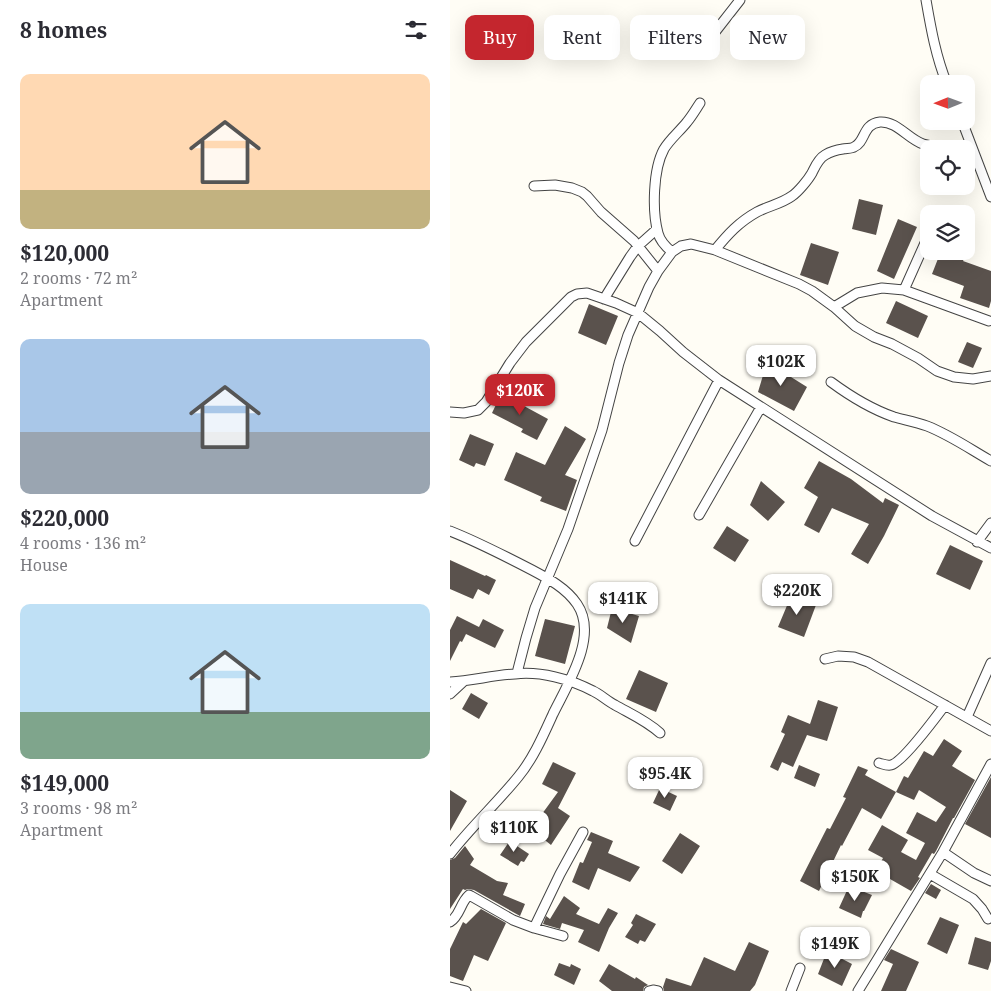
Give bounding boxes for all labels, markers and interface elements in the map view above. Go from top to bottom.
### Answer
chip: Buy [465,15,534,60]
chip: Rent [544,15,620,60]
chip: Filters [630,15,720,60]
chip: New [730,15,805,60]
text: 8 homes [20,16,107,44]
icon: filters [402,16,430,44]
north arrow [920,75,975,130]
map controls [920,75,975,260]
icon: home [180,107,270,197]
button: locate [920,140,975,195]
button: layers [920,205,975,260]
text: $120,000 [20,239,109,267]
text: 2 rooms · 72 m² [20,267,137,289]
text: Apartment [20,289,103,311]
pin: $102K [746,344,816,387]
text: $102K [757,350,805,372]
icon: home [180,372,270,462]
pin: $120K [485,374,555,416]
text: $120K [496,379,544,401]
text: $220,000 [20,504,109,532]
text: 4 rooms · 136 m² [20,532,146,554]
text: House [20,554,68,576]
pin: $220K [762,574,832,616]
text: $220K [773,579,821,601]
pin: $141K [588,582,658,624]
text: $141K [599,587,647,609]
icon: home [180,637,270,727]
pin: $95.4K [624,756,706,799]
text: $95.4K [639,762,691,784]
text: $149,000 [20,769,109,797]
text: 3 rooms · 98 m² [20,797,137,819]
pin: $110K [479,810,549,853]
text: $110K [490,816,538,838]
text: Apartment [20,819,103,841]
pin: $150K [820,860,890,902]
text: $150K [831,865,879,887]
pin: $149K [800,926,870,969]
text: $149K [811,932,859,954]

